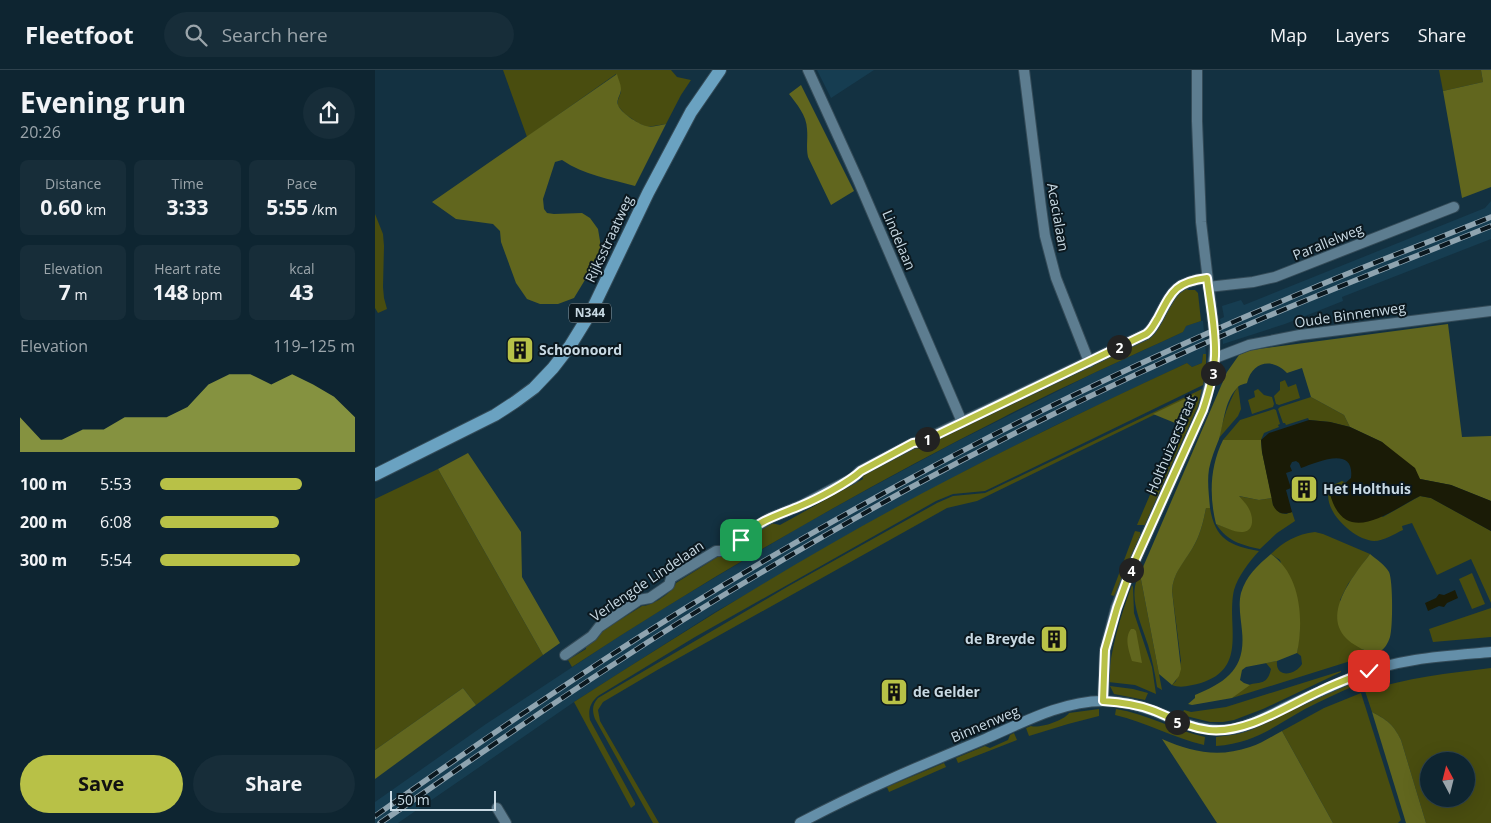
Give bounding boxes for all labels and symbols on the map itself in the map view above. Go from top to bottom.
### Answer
street label: Acacialaan [1043,181,1074,253]
street label: Rijksstraatweg [580,192,637,285]
street label: Lindelaan [878,207,921,273]
street label: Parallelweg [1290,219,1366,264]
street label: Oude Binnenweg [1293,297,1407,332]
road number: N344 [569,304,611,322]
pin: 2 [1107,334,1131,360]
building icon: Schoonoord [505,335,535,365]
place label: Schoonoord [539,340,622,359]
pin: 3 [1201,360,1225,386]
street label: Holthuizerstraat [1141,392,1200,497]
pin: 1 [915,426,939,452]
building icon: Het Holthuis [1289,474,1319,504]
place label: Het Holthuis [1323,479,1411,498]
pin [720,519,762,561]
street label: Verlengde Lindelaan [586,535,707,626]
pin: 4 [1119,558,1143,582]
building icon: de Breyde [1039,624,1069,654]
place label: de Breyde [965,629,1035,648]
pin [1348,650,1390,692]
building icon: de Gelder [879,677,909,707]
place label: de Gelder [913,682,981,701]
street label: Binnenweg [948,700,1022,746]
pin: 5 [1165,710,1189,734]
north arrow [1420,752,1475,808]
scale bar [390,788,496,811]

